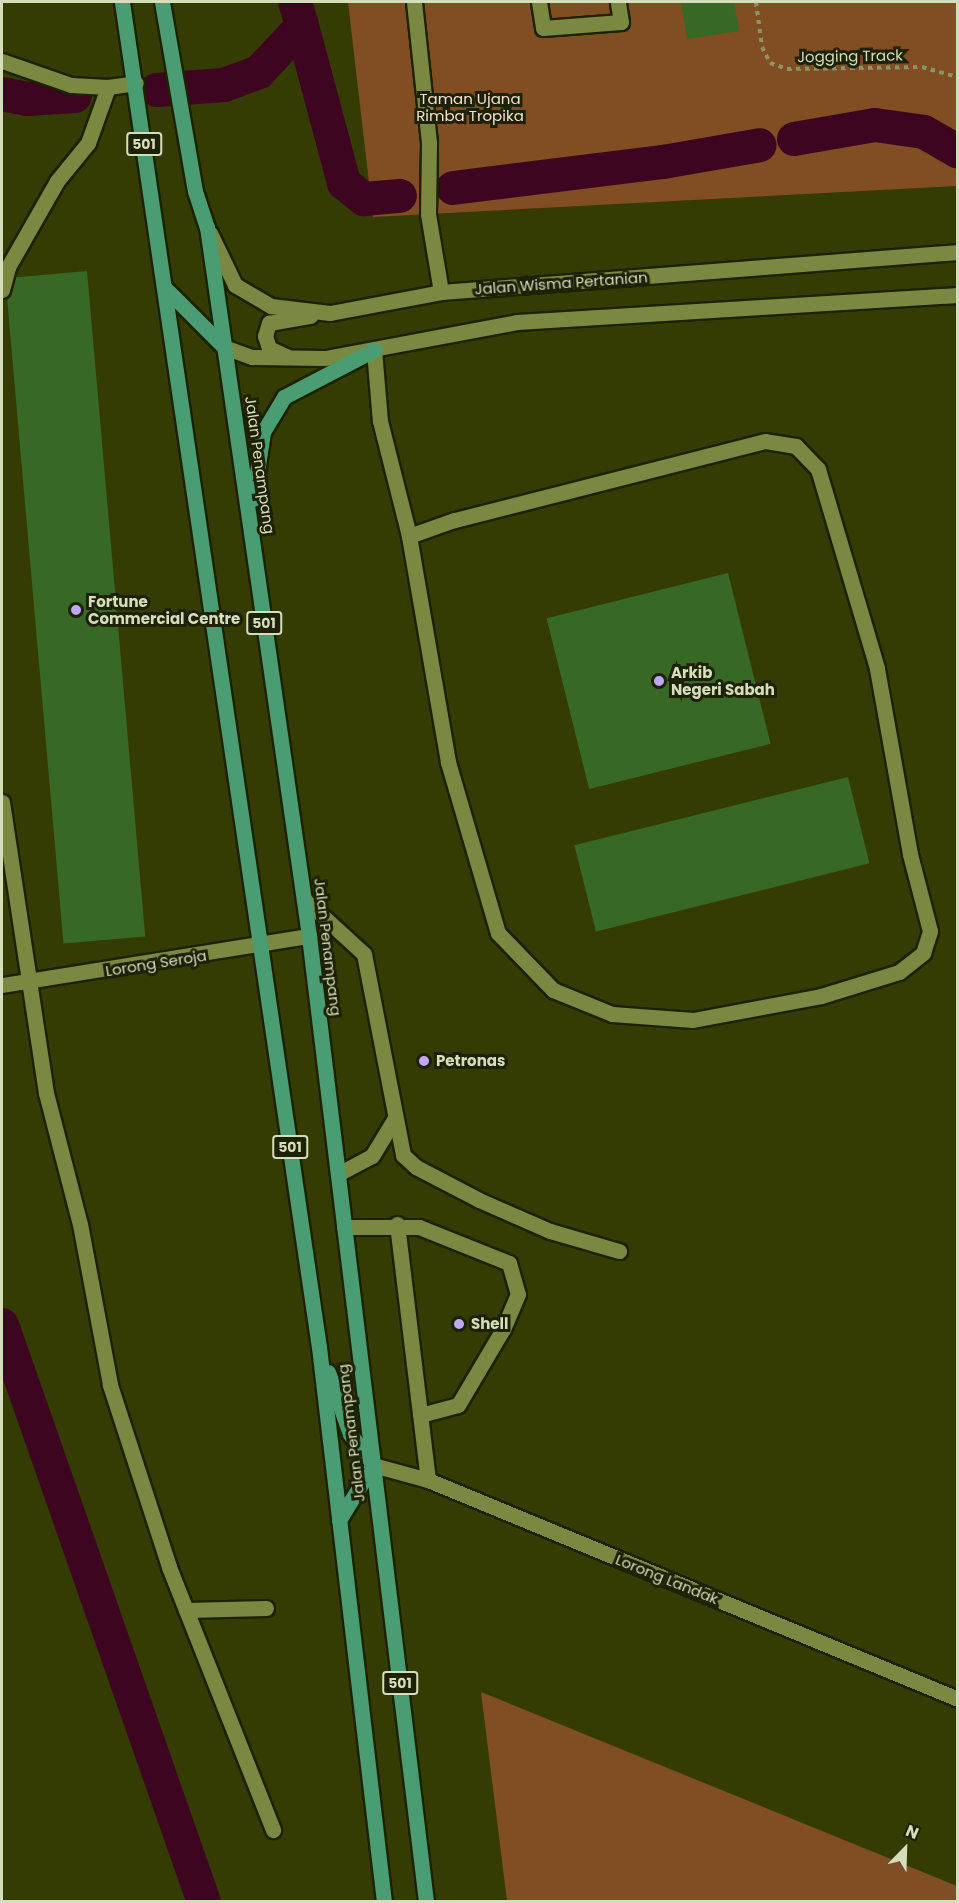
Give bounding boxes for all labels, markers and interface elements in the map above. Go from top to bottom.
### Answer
street label: Jogging Track [797,46,903,66]
park label: Taman Ujana Rimba Tropika [416,89,524,124]
road number: 501 [126,133,162,155]
street label: Jalan Wisma Pertanian [474,268,648,298]
street label: Jalan Penampang [241,395,279,535]
place label: Fortune Commercial Centre [88,592,240,627]
marker: Fortune Commercial Centre [69,603,83,617]
road number: 501 [246,612,282,634]
place label: Arkib Negeri Sabah [671,663,775,698]
marker: Arkib Negeri Sabah [652,674,666,688]
street label: Jalan Penampang [311,877,345,1017]
street label: Lorong Seroja [104,946,208,980]
place label: Petronas [436,1052,505,1070]
marker: Petronas [417,1054,431,1068]
road number: 501 [272,1136,308,1158]
place label: Shell [471,1315,508,1333]
marker: Shell [452,1317,466,1331]
street label: Jalan Penampang [334,1363,368,1503]
street label: Lorong Landak [613,1550,721,1608]
road number: 501 [382,1672,418,1694]
north arrow [875,1819,935,1879]
text: N [902,1819,922,1845]

